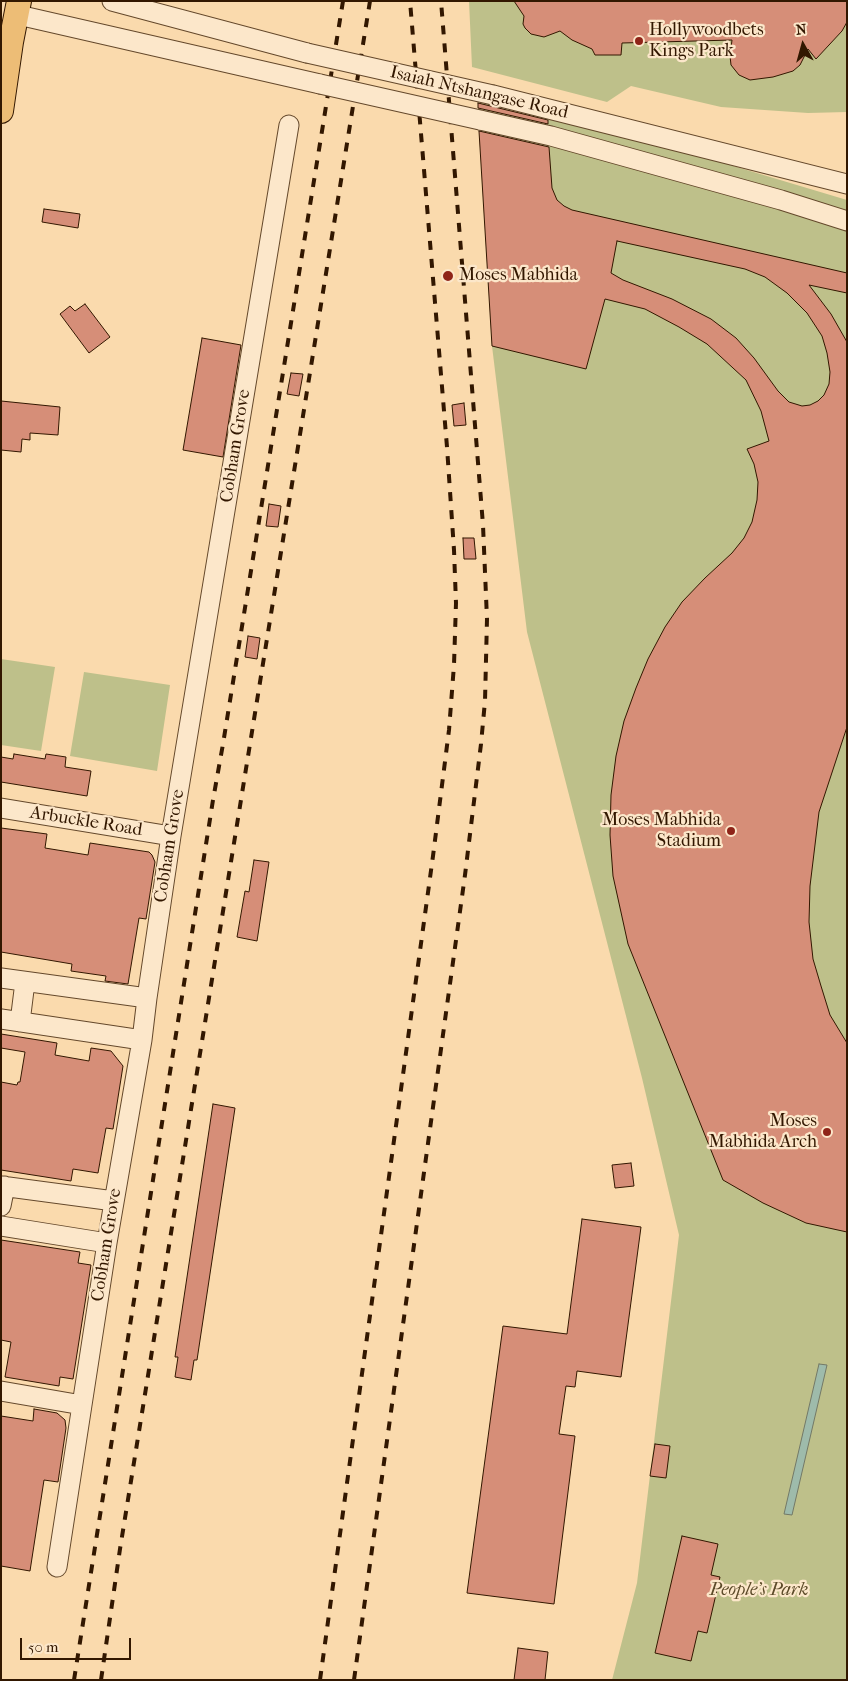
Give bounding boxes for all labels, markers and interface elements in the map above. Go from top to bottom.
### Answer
place label: Hollywoodbets Kings Park [649,20,764,62]
north arrow [778,20,828,70]
text: N [795,21,807,39]
marker: Hollywoodbets Kings Park [633,35,645,47]
street label: Isaiah Ntshangase Road [388,62,570,124]
place label: Moses Mabhida [459,265,578,287]
marker: Moses Mabhida [441,269,455,283]
street label: Cobham Grove [216,388,256,504]
street label: Cobham Grove [150,788,190,904]
street label: Arbuckle Road [28,802,144,842]
place label: Moses Mabhida Stadium [602,810,721,852]
marker: Moses Mabhida Stadium [725,825,737,837]
place label: Moses Mabhida Arch [708,1111,817,1154]
marker: Moses Mabhida Arch [821,1126,833,1138]
street label: Cobham Grove [87,1187,127,1303]
park label: People's Park [710,1580,808,1602]
scale bar [22,1628,134,1660]
text: 50 m [28,1638,58,1656]

